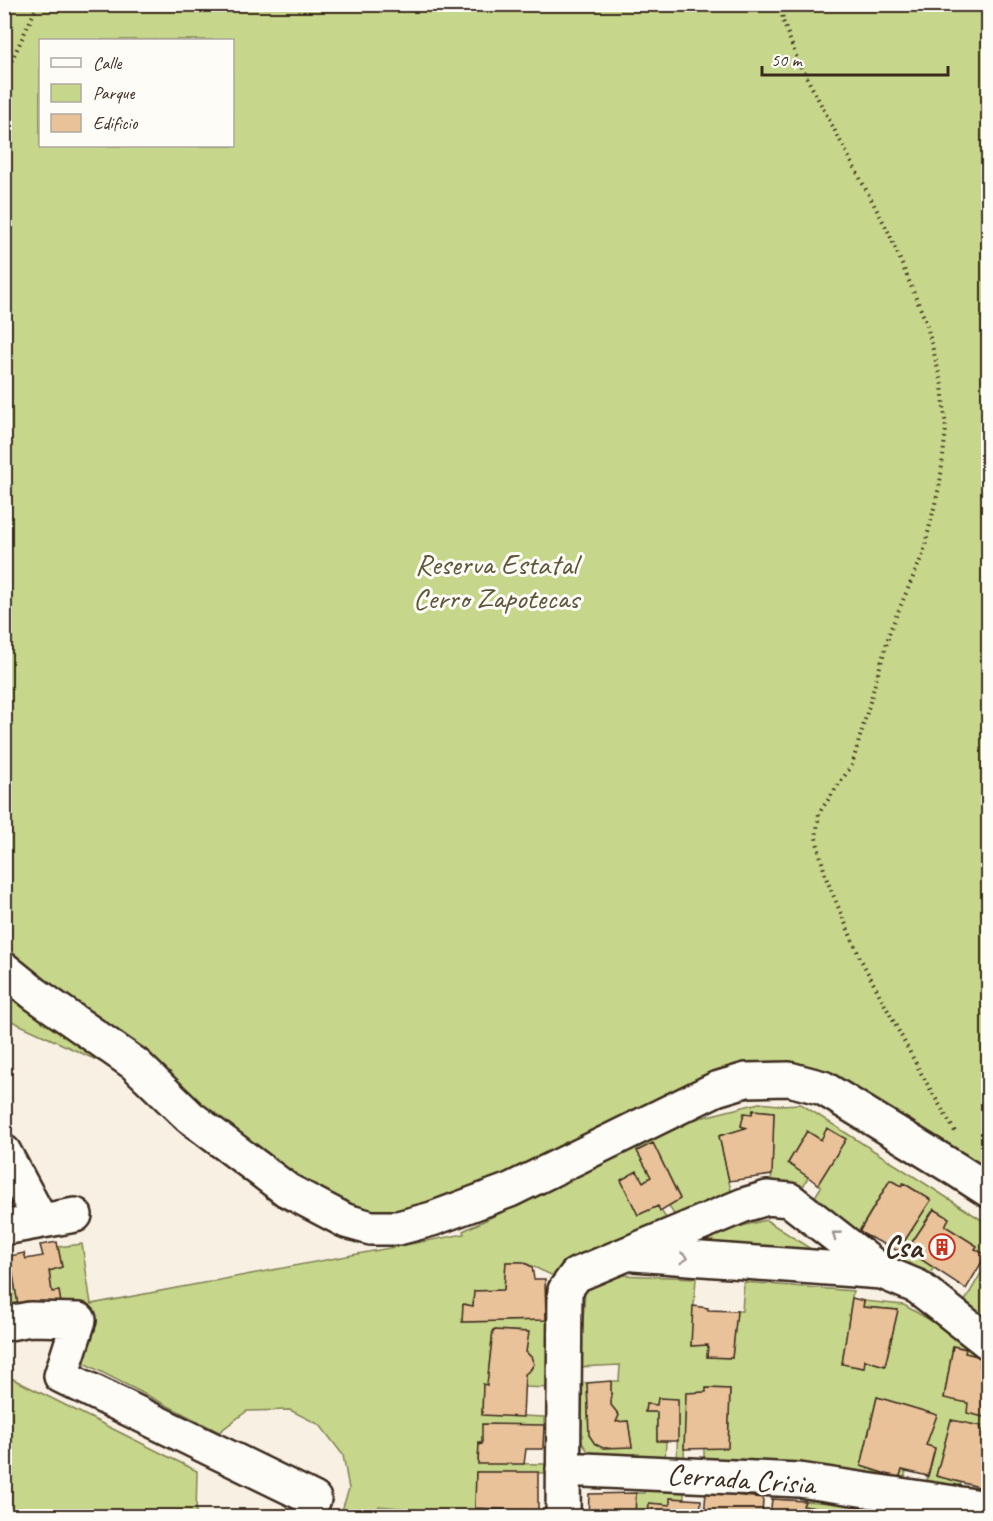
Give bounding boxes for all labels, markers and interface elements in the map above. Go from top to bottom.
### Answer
legend [39,39,234,147]
scale bar [762,39,948,77]
text: 50 m [771,49,804,71]
text: Calle [93,52,122,74]
text: Parque [93,82,135,104]
text: Edificio [93,112,139,134]
park label: Reserva Estatal Cerro Zapotecas [413,545,582,617]
place label: Csa [884,1228,925,1266]
one-way arrow [832,1232,843,1243]
building icon: Csa [927,1232,957,1262]
one-way arrow [680,1251,689,1264]
street label: Cerrada Crisia [666,1455,819,1503]

